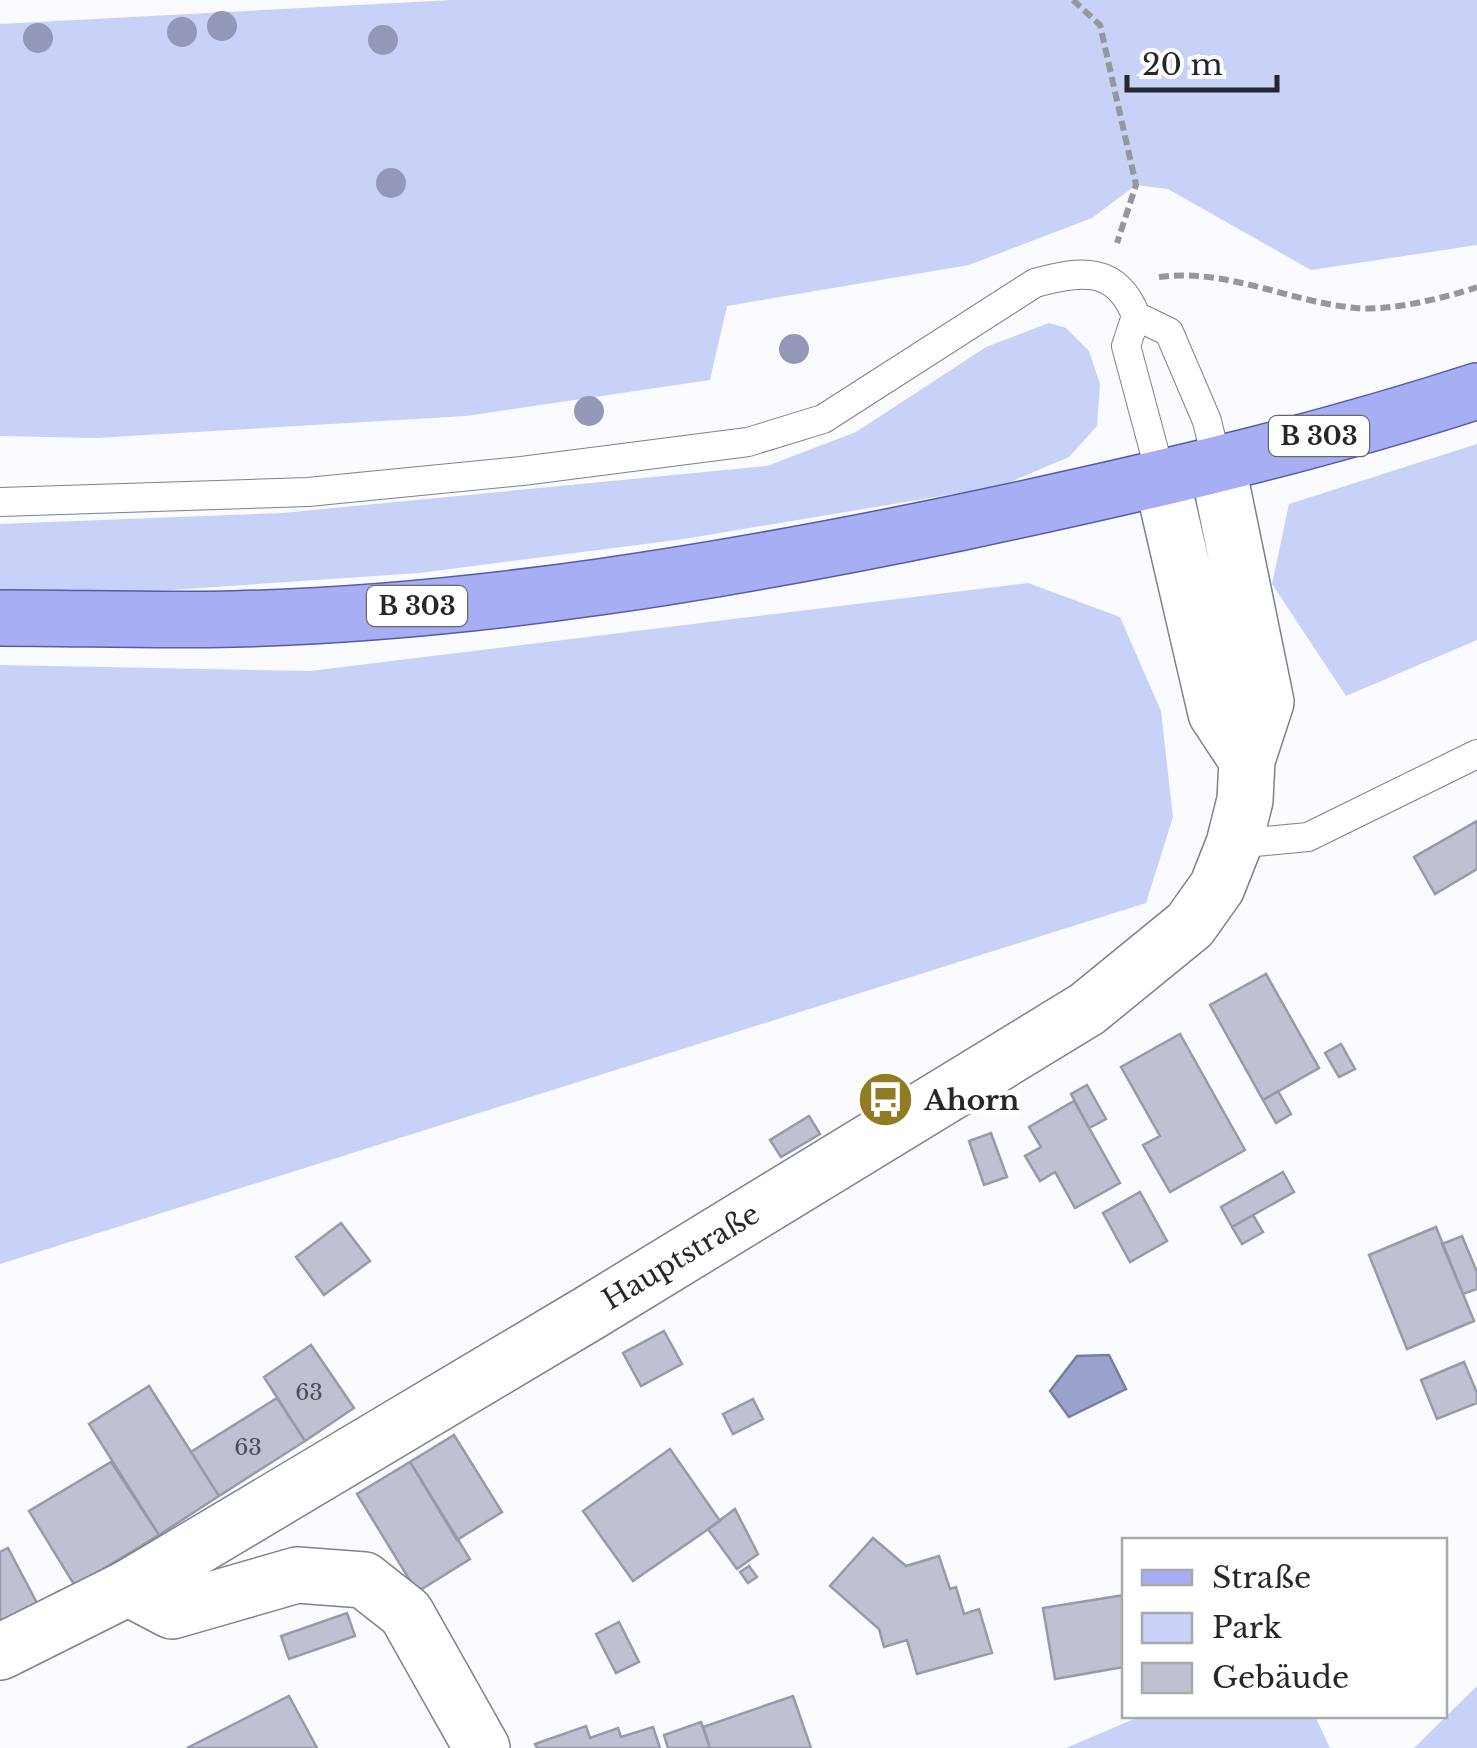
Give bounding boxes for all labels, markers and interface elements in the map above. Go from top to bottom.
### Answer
scale bar [1127,30,1277,92]
text: 20 m [1142,46,1223,83]
road number: B 303 [1269,416,1369,456]
road number: B 303 [367,586,467,626]
bus stop icon: Ahorn [855,1070,915,1130]
place label: Ahorn [923,1083,1019,1118]
street label: Hauptstraße [596,1196,766,1318]
house number: 63 [295,1379,323,1406]
house number: 63 [234,1434,262,1461]
legend [1122,1538,1447,1718]
text: Straße [1212,1559,1311,1596]
text: Park [1212,1609,1282,1646]
text: Gebäude [1212,1659,1349,1696]

